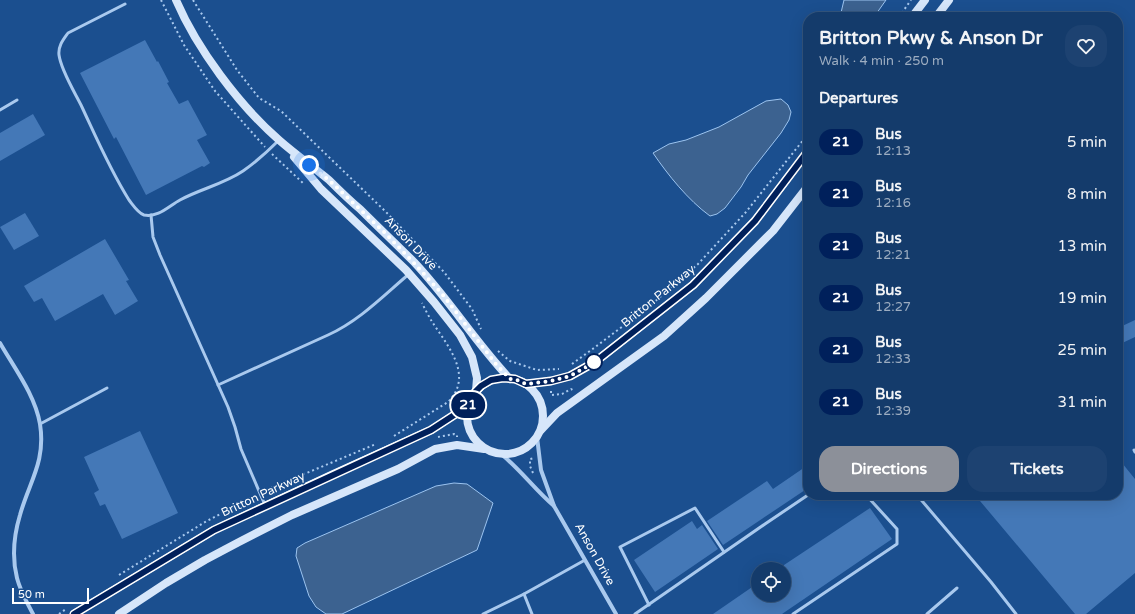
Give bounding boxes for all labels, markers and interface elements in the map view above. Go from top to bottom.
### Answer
button: heart [1065,25,1107,67]
text: Britton Pkwy & Anson Dr [819,27,1043,49]
text: Walk · 4 min · 250 m [819,53,944,69]
text: Departures [819,89,898,107]
text: Bus [875,125,902,143]
text: 21 [832,133,850,150]
text: 5 min [1067,133,1107,151]
text: 12:13 [875,143,911,159]
your location [299,155,319,175]
text: Bus [875,177,902,195]
text: 21 [832,185,850,202]
text: 8 min [1067,185,1107,203]
text: 12:16 [875,195,911,211]
street label: Anson Drive [382,213,440,273]
text: Bus [875,229,902,247]
text: 21 [832,237,850,254]
text: 13 min [1058,237,1107,255]
text: 12:21 [875,247,911,263]
street label: Britton Parkway [618,262,698,330]
text: Bus [875,281,902,299]
text: 21 [832,289,850,306]
text: 19 min [1058,289,1107,307]
text: 12:27 [875,299,911,315]
text: Bus [875,333,902,351]
text: 21 [832,341,850,358]
text: 25 min [1058,341,1107,359]
text: 12:33 [875,351,911,367]
unlabelled marker [585,353,603,371]
text: Bus [875,385,902,403]
line badge: 21 [450,392,486,418]
text: 21 [832,393,850,410]
text: 31 min [1058,393,1107,411]
text: 21 [459,396,477,413]
text: 12:39 [875,403,911,419]
button: Directions [819,446,959,492]
button: Tickets [967,446,1107,492]
street label: Britton Parkway [219,468,308,520]
street label: Anson Drive [572,520,618,588]
map controls [751,562,791,602]
button: locate [751,562,791,602]
scale bar [12,586,89,605]
text: 50 m [18,588,45,601]

